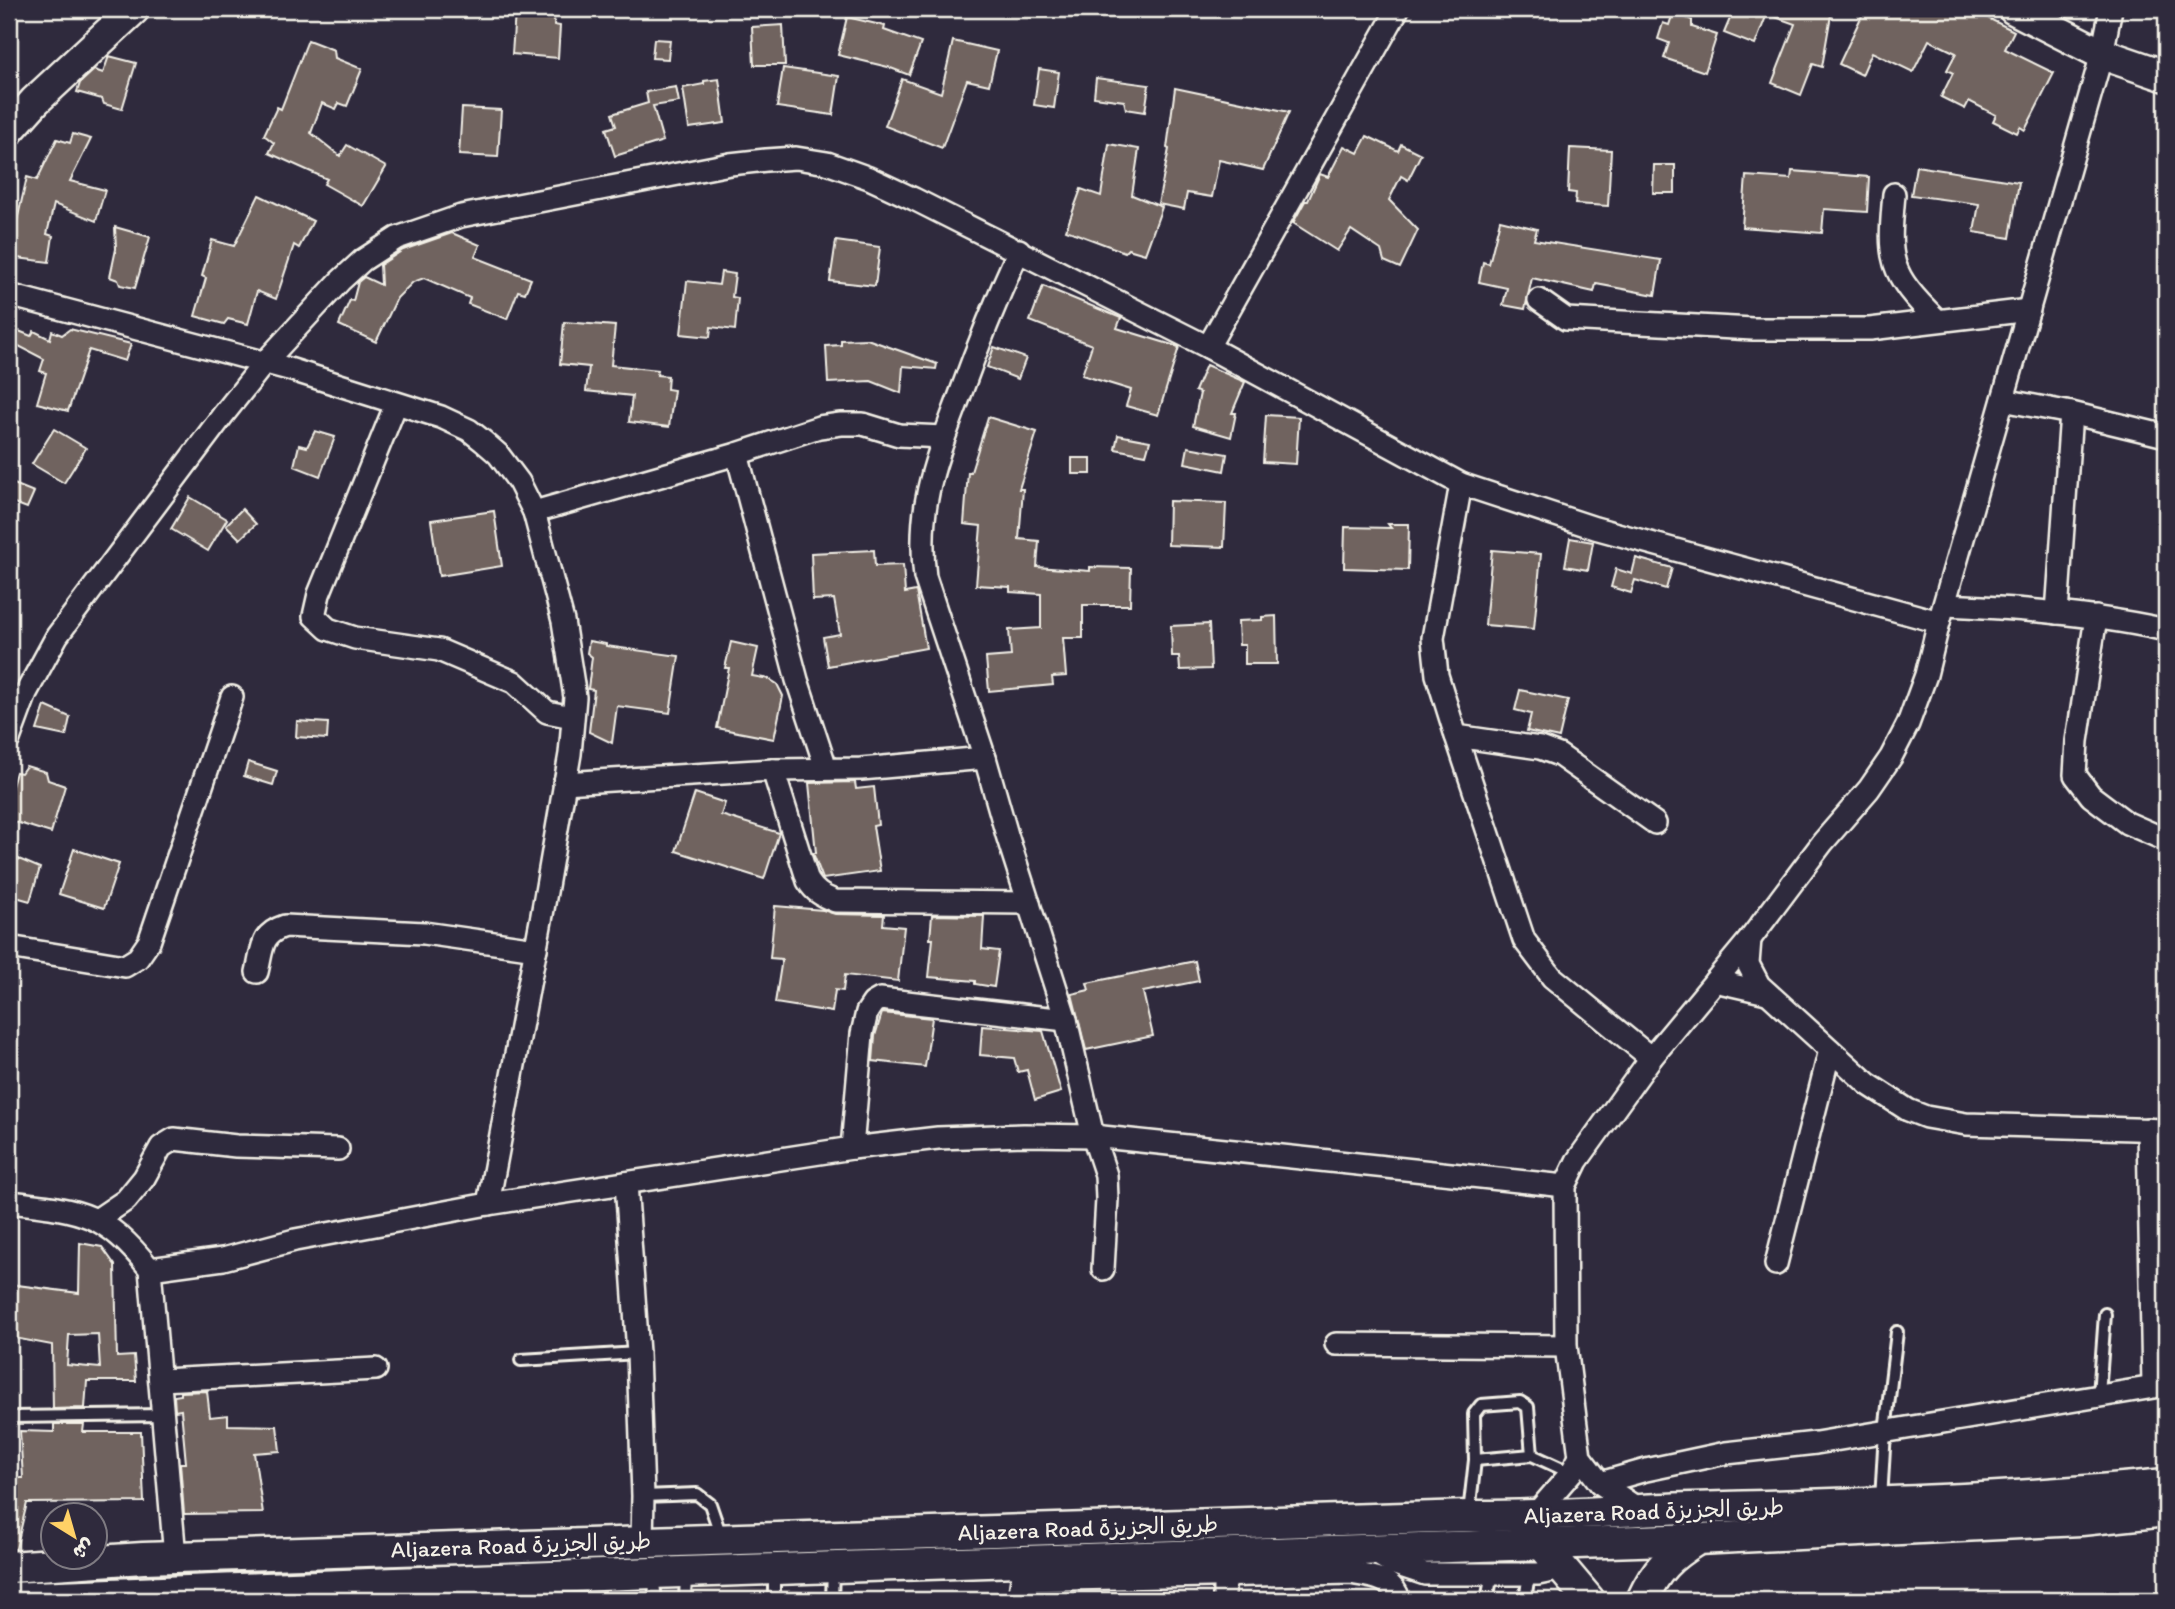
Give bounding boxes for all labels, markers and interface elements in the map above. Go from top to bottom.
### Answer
street label: Aljazera Road طريق الجزيزة [1523,1492,1785,1530]
north arrow [38,1500,108,1570]
street label: Aljazera Road طريق الجزيزة [957,1509,1219,1547]
street label: Aljazera Road طريق الجزيزة [390,1526,652,1564]
text: ش [69,1534,99,1565]

